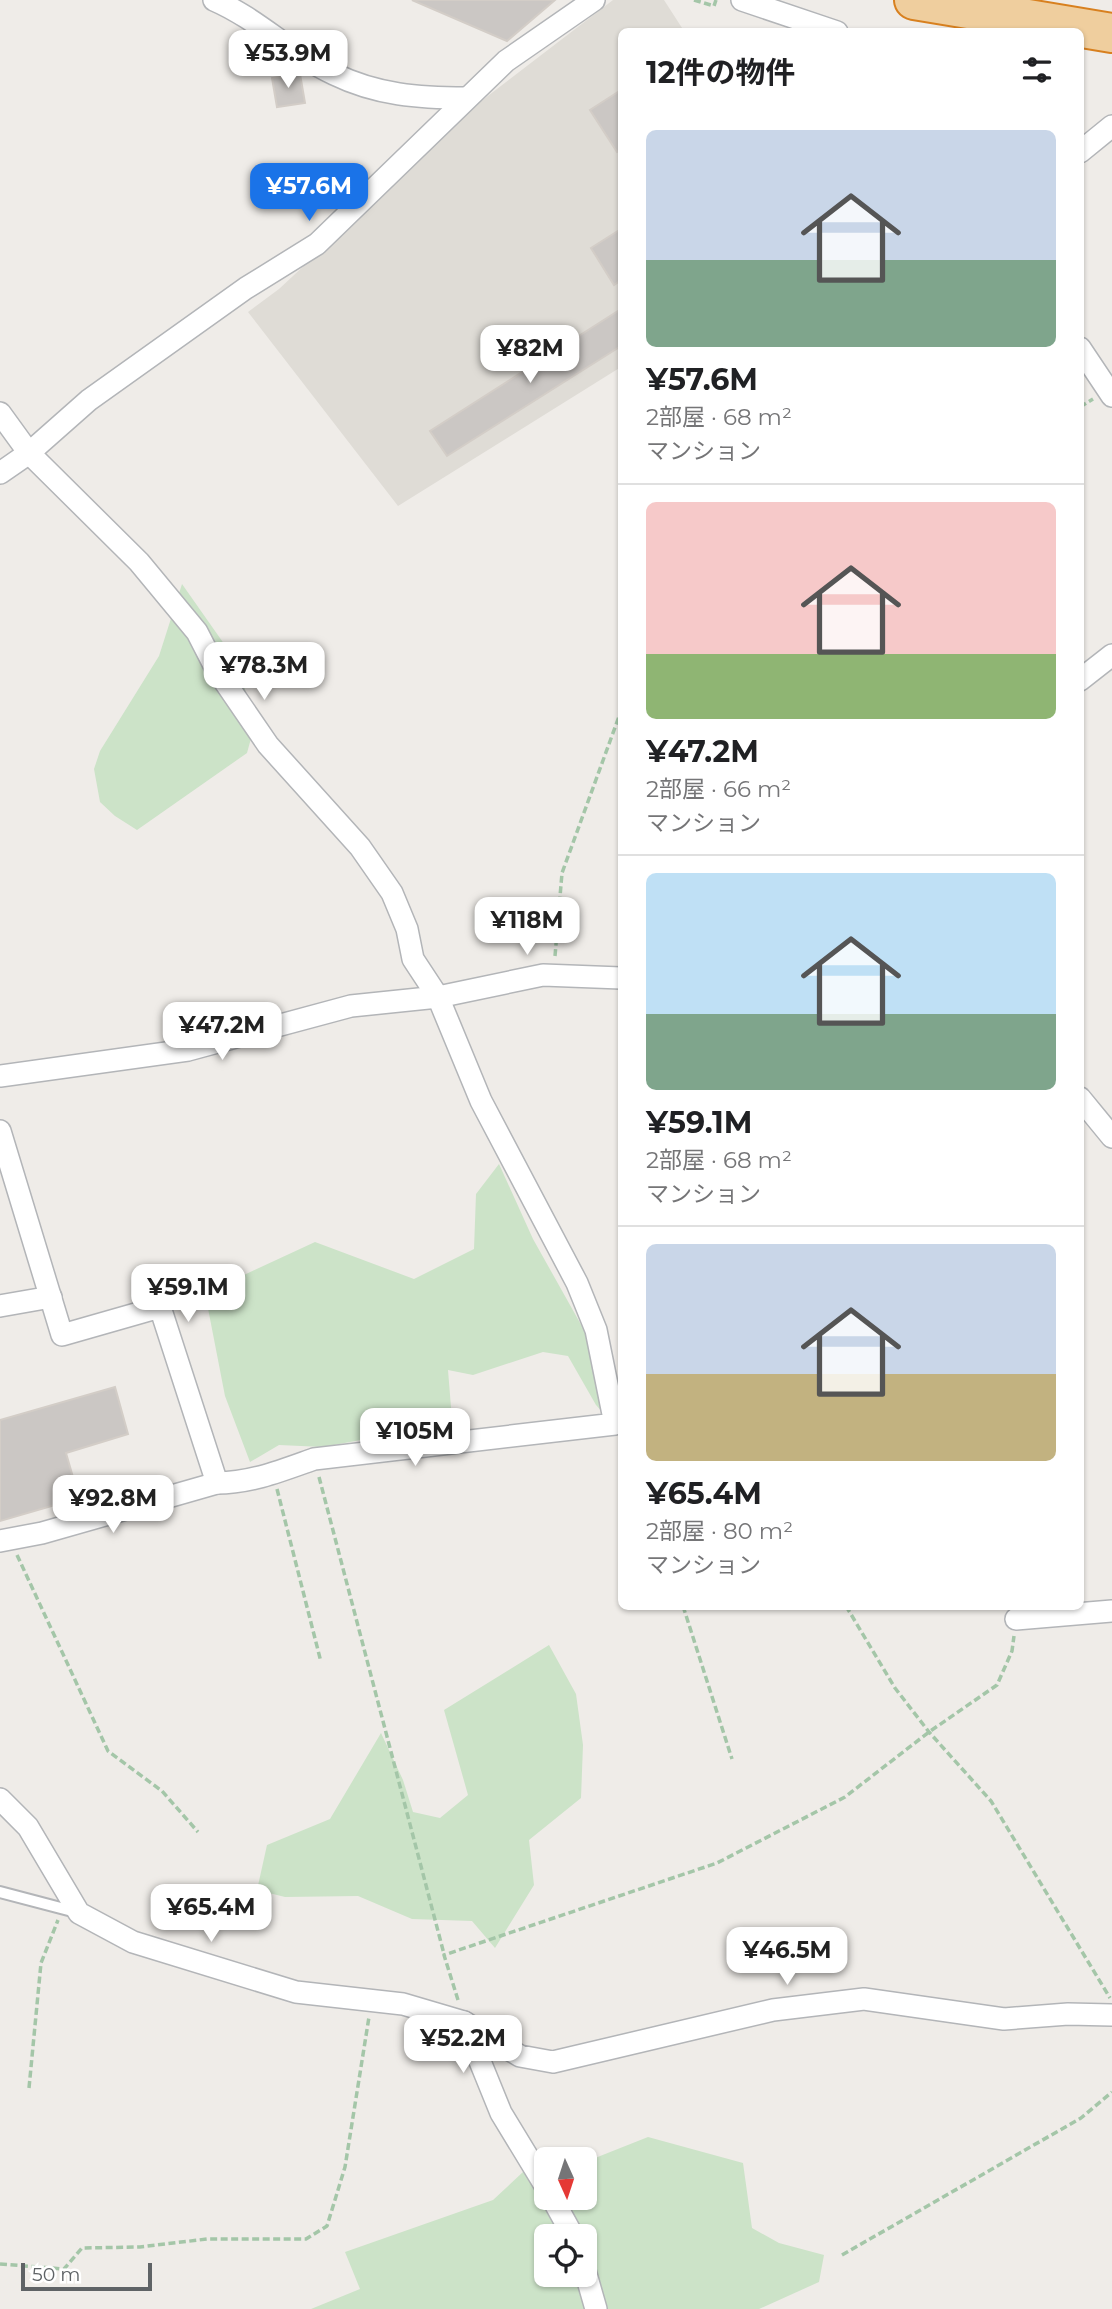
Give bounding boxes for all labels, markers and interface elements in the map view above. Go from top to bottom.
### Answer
pin: ¥53.9M [231,31,345,90]
text: ¥53.9M [245,39,331,67]
icon: filters [1018,51,1056,89]
text: 12件の物件 [646,54,795,91]
pin: ¥57.6M [252,164,366,223]
text: ¥57.6M [266,172,352,200]
icon: home [788,175,914,301]
pin: ¥82M [489,326,571,385]
text: ¥82M [496,334,564,362]
text: ¥57.6M [646,361,758,398]
text: 2部屋 · 68 m² [646,403,792,431]
text: マンション [646,437,761,465]
icon: home [788,547,914,673]
pin: ¥78.3M [207,642,321,702]
text: ¥78.3M [220,651,308,679]
text: ¥47.2M [646,733,759,770]
text: 2部屋 · 66 m² [646,775,791,803]
text: マンション [646,809,761,837]
pin: ¥118M [478,898,576,957]
text: ¥118M [491,906,563,934]
icon: home [788,918,914,1044]
pin: ¥47.2M [165,1002,279,1062]
text: ¥47.2M [179,1011,265,1039]
text: ¥59.1M [646,1104,752,1141]
text: 2部屋 · 68 m² [646,1146,792,1174]
text: マンション [646,1180,761,1208]
pin: ¥59.1M [131,1264,245,1324]
text: ¥59.1M [147,1273,229,1301]
icon: home [788,1289,914,1415]
pin: ¥105M [366,1408,464,1468]
text: ¥105M [376,1417,454,1445]
text: ¥65.4M [646,1475,762,1512]
pin: ¥92.8M [56,1476,170,1535]
text: ¥92.8M [69,1484,157,1512]
text: 2部屋 · 80 m² [646,1517,793,1545]
text: マンション [646,1551,761,1579]
pin: ¥65.4M [154,1884,268,1944]
text: ¥65.4M [167,1893,255,1921]
pin: ¥46.5M [730,1927,844,1987]
text: ¥46.5M [742,1936,832,1964]
pin: ¥52.2M [406,2016,520,2075]
text: ¥52.2M [420,2024,506,2052]
north arrow [534,2147,597,2210]
map controls [534,2147,597,2287]
button: locate [534,2224,597,2287]
scale bar [21,2260,152,2292]
text: 50 m [32,2263,80,2286]

